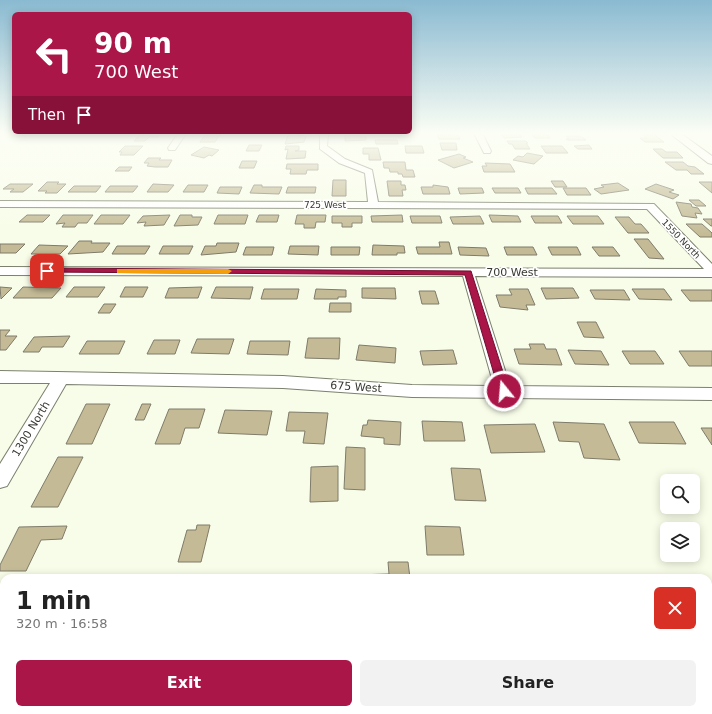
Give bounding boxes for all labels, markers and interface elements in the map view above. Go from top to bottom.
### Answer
text: 90 m [94,27,172,60]
icon: left [28,28,80,80]
text: 700 West [94,61,178,82]
icon: arrive [73,104,95,126]
text: Then [28,106,65,124]
street label: 725 West [304,200,347,210]
street label: 1550 North [660,217,702,261]
pin [30,254,64,288]
icon: arrive [36,260,58,282]
street label: 700 West [486,266,538,279]
position arrow [483,370,525,412]
street label: 675 West [330,379,383,395]
street label: 1300 North [9,399,53,459]
map controls [660,474,700,562]
button: search [660,474,700,514]
button: layers [660,522,700,562]
text: 1 min [16,587,91,615]
button: close [654,587,696,629]
text: 320 m · 16:58 [16,616,107,631]
button: Exit [16,660,352,706]
button: Share [360,660,696,706]

